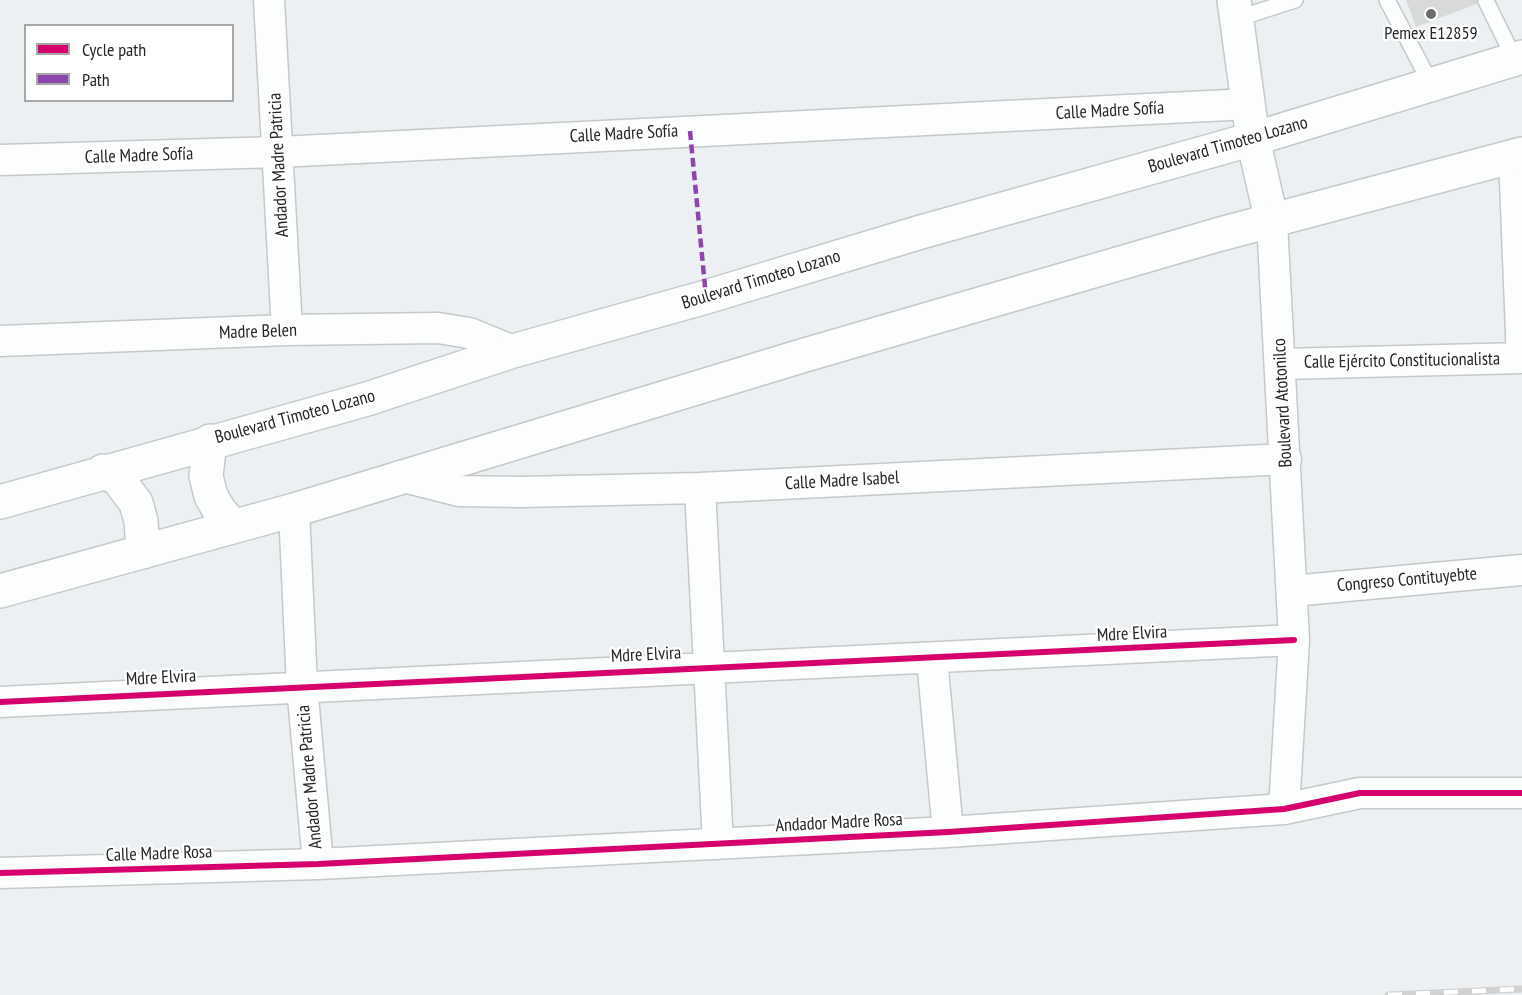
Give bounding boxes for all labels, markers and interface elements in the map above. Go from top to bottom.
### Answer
marker: Pemex E12859 [1424,7,1438,21]
place label: Pemex E12859 [1384,23,1478,45]
legend [24,24,234,102]
text: Cycle path [82,38,146,61]
text: Path [82,68,110,91]
street label: Andador Madre Patricia [264,92,294,238]
street label: Calle Madre Sofía [1055,97,1165,125]
street label: Boulevard Timoteo Lozano [1146,112,1310,178]
street label: Calle Madre Sofía [569,120,679,148]
street label: Calle Madre Sofía [84,143,194,169]
street label: Boulevard Timoteo Lozano [679,246,843,314]
street label: Madre Belen [219,320,297,344]
street label: Boulevard Atotonilco [1269,338,1297,468]
street label: Calle Ejército Constitucionalista [1304,348,1500,374]
street label: Boulevard Timoteo Lozano [213,385,377,449]
street label: Calle Madre Isabel [784,467,900,495]
street label: Congreso Contituyebte [1336,563,1478,597]
street label: Mdre Elvira [1096,621,1168,647]
street label: Mdre Elvira [610,642,682,668]
street label: Mdre Elvira [125,665,197,691]
street label: Andador Madre Patricia [293,704,327,850]
street label: Andador Madre Rosa [775,809,903,837]
street label: Calle Madre Rosa [105,841,213,867]

